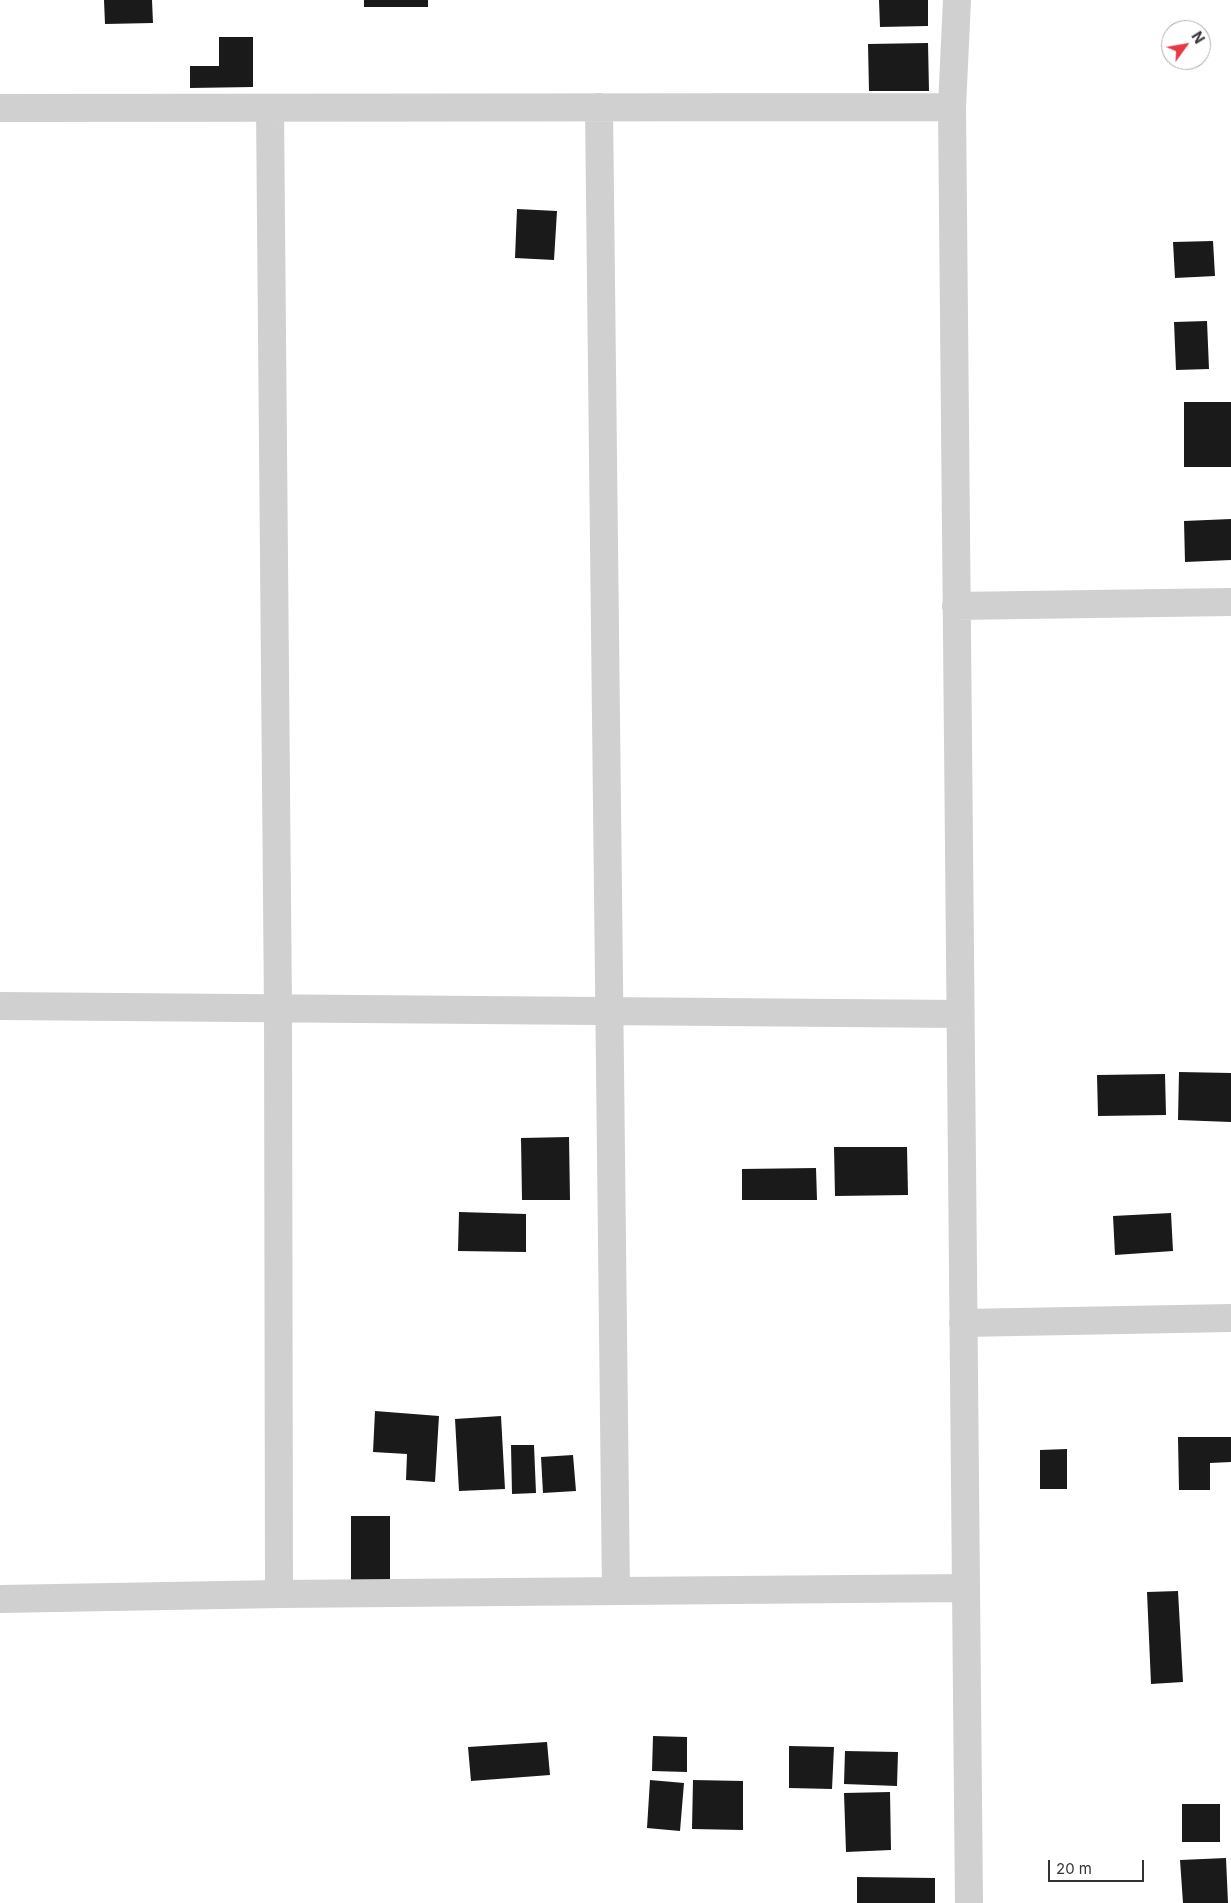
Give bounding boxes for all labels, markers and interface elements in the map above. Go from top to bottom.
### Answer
north arrow [1161,20,1211,70]
text: N [1188,28,1208,46]
scale bar [1051,1850,1147,1882]
text: 20 m [1056,1859,1092,1878]

